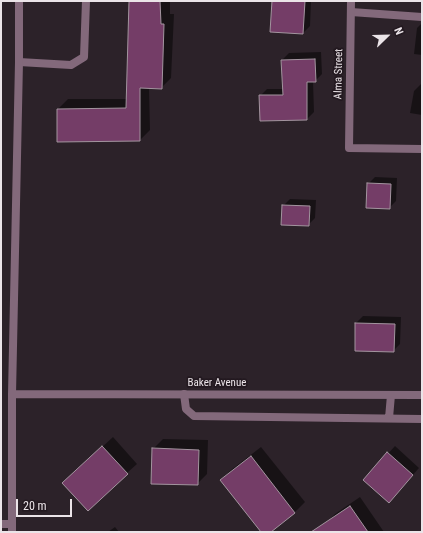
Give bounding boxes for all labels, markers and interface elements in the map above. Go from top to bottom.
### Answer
north arrow [367,16,407,56]
text: N [391,25,406,37]
street label: Alma Street [332,49,346,99]
street label: Baker Avenue [188,376,246,390]
scale bar [18,491,74,517]
text: 20 m [23,499,47,513]

